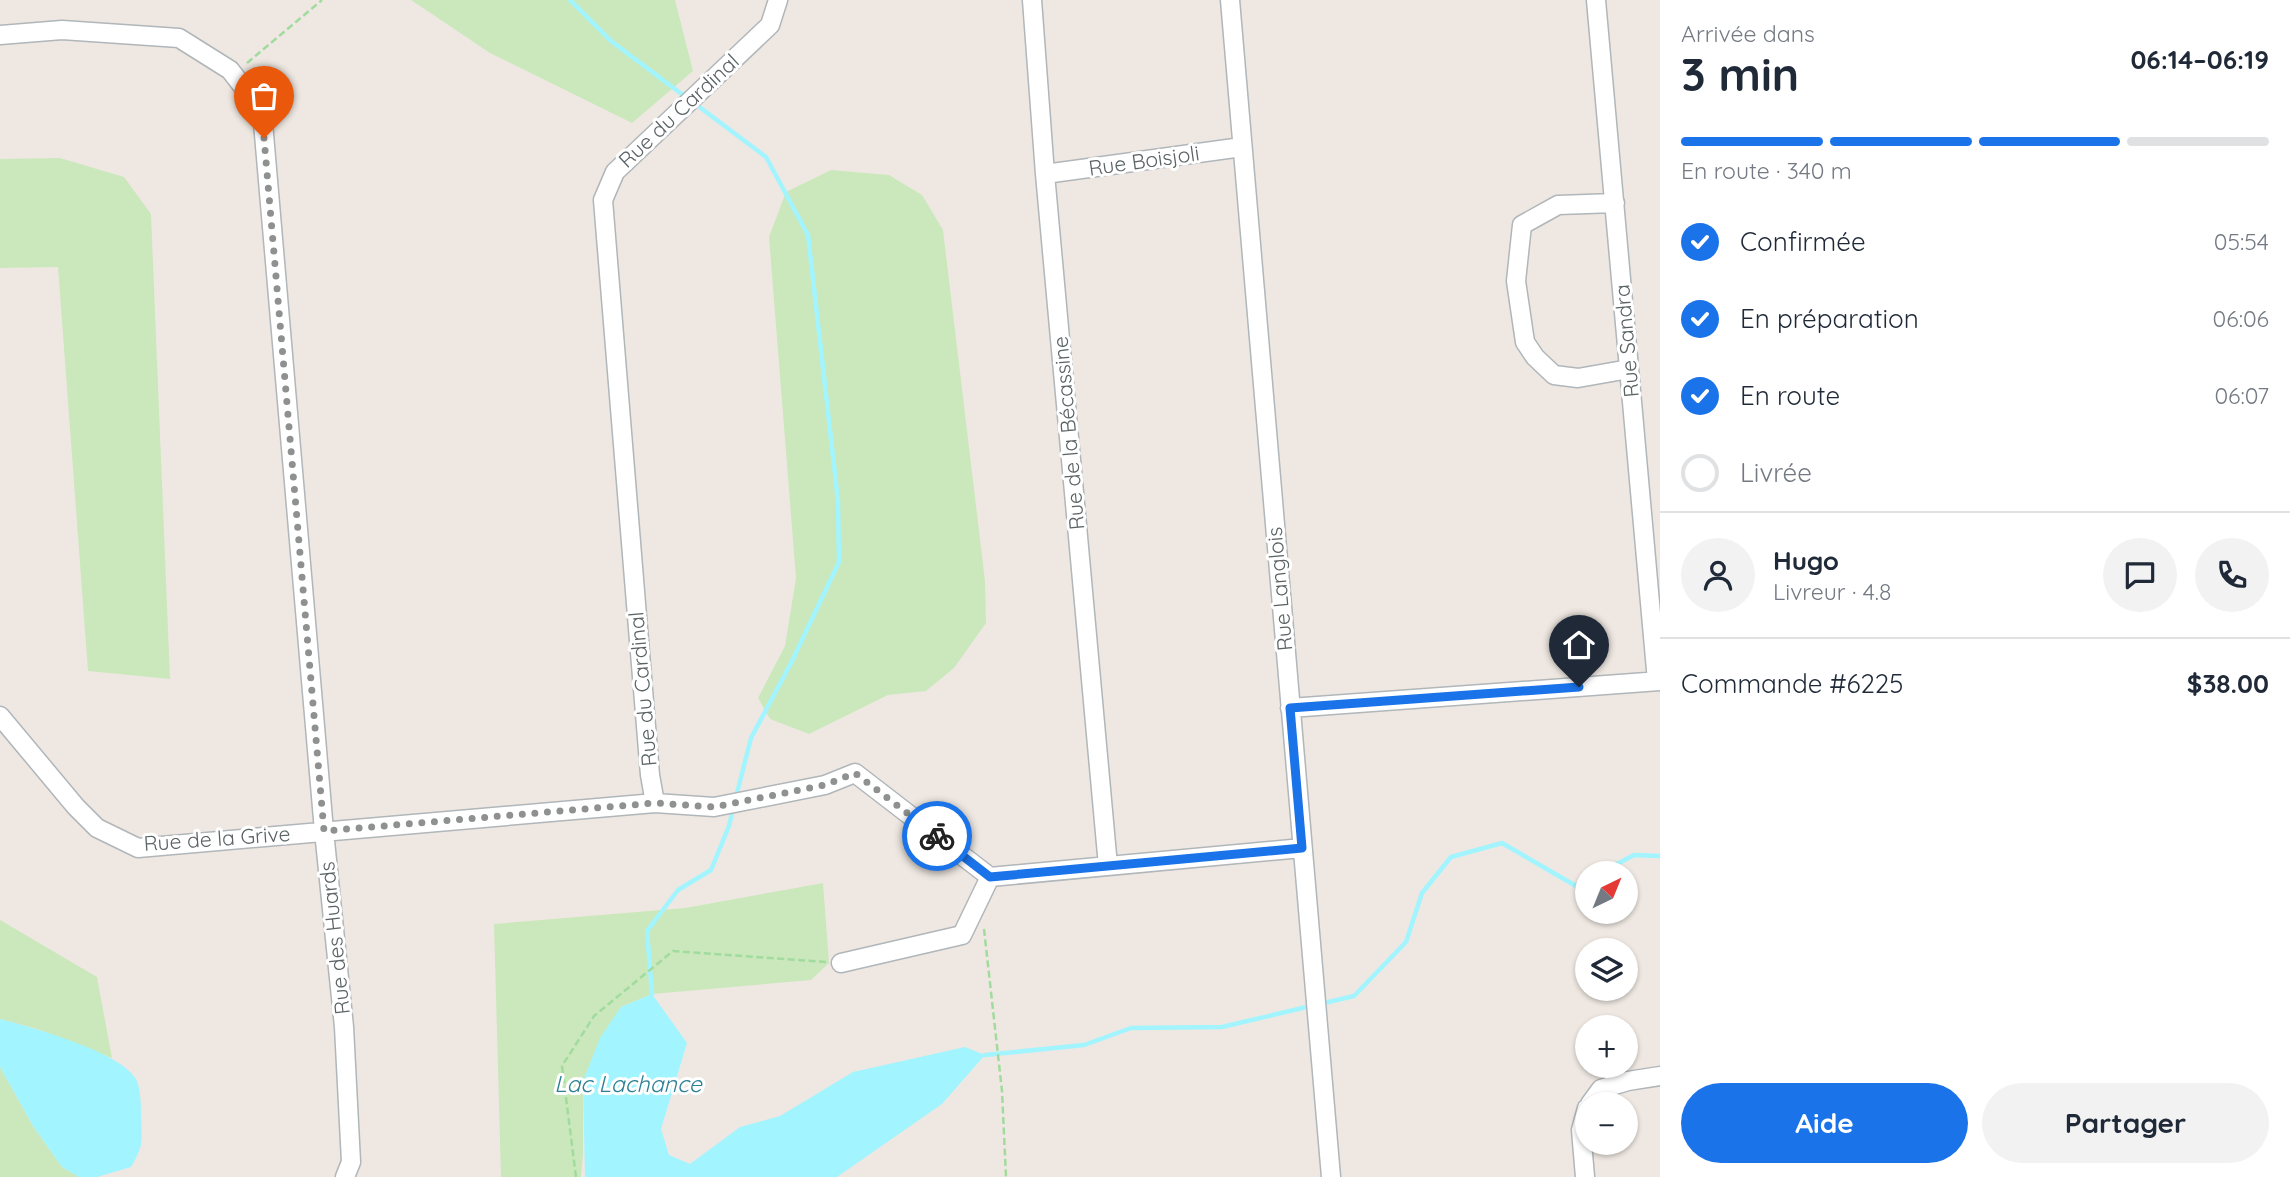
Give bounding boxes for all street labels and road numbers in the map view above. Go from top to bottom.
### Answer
street label: Rue du Cardinal [613,48,744,173]
street label: Rue Boisjoli [1087,139,1201,181]
street label: Rue Sandra [1608,283,1644,399]
street label: Rue de la Bécassine [1047,335,1089,531]
street label: Rue Langlois [1261,526,1297,652]
street label: Rue du Cardinal [622,611,662,767]
street label: Rue de la Grive [143,820,291,856]
street label: Rue des Huards [313,860,355,1016]

